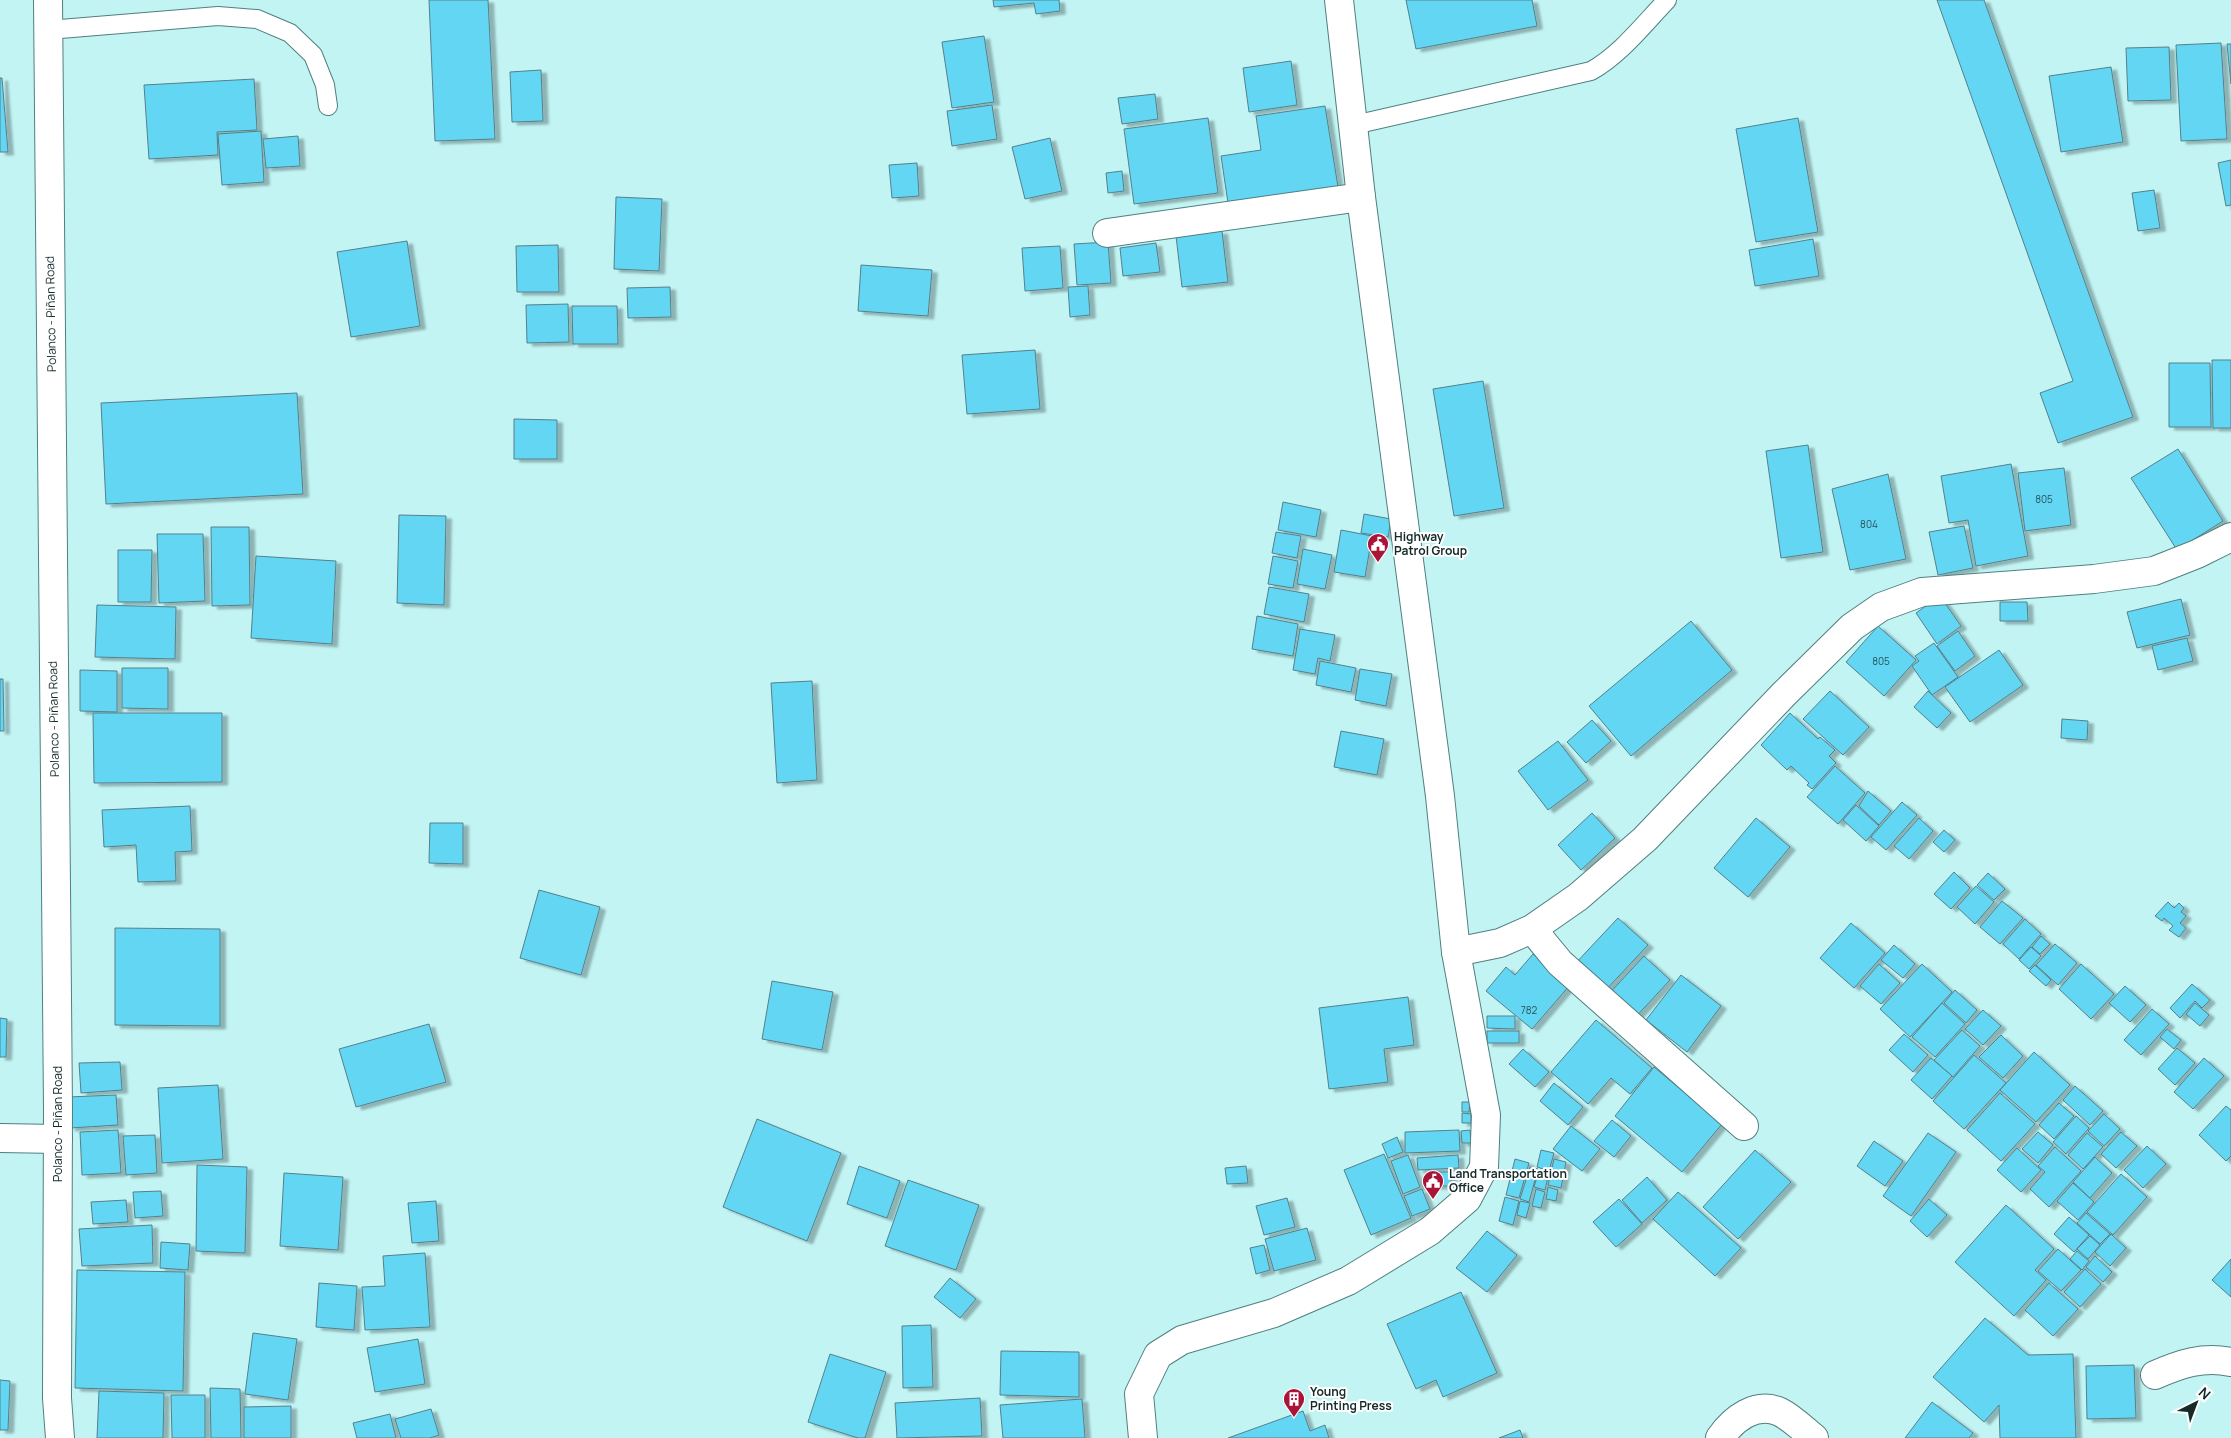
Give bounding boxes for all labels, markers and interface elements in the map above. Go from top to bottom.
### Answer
street label: Polanco - Piñan Road [41,256,60,372]
house number: 805 [2035,492,2053,506]
house number: 804 [1860,517,1878,531]
place label: Highway Patrol Group [1394,528,1467,559]
public building icon: Highway Patrol Group [1366,532,1390,563]
house number: 805 [1872,654,1890,668]
street label: Polanco - Piñan Road [44,661,63,777]
house number: 782 [1521,1003,1538,1017]
street label: Polanco - Piñan Road [49,1066,66,1182]
place label: Land Transportation Office [1449,1165,1567,1196]
public building icon: Land Transportation Office [1421,1169,1445,1200]
north arrow [2171,1378,2221,1428]
place label: Young Printing Press [1310,1383,1392,1414]
text: N [2195,1383,2215,1403]
building icon: Young Printing Press [1282,1387,1306,1418]

